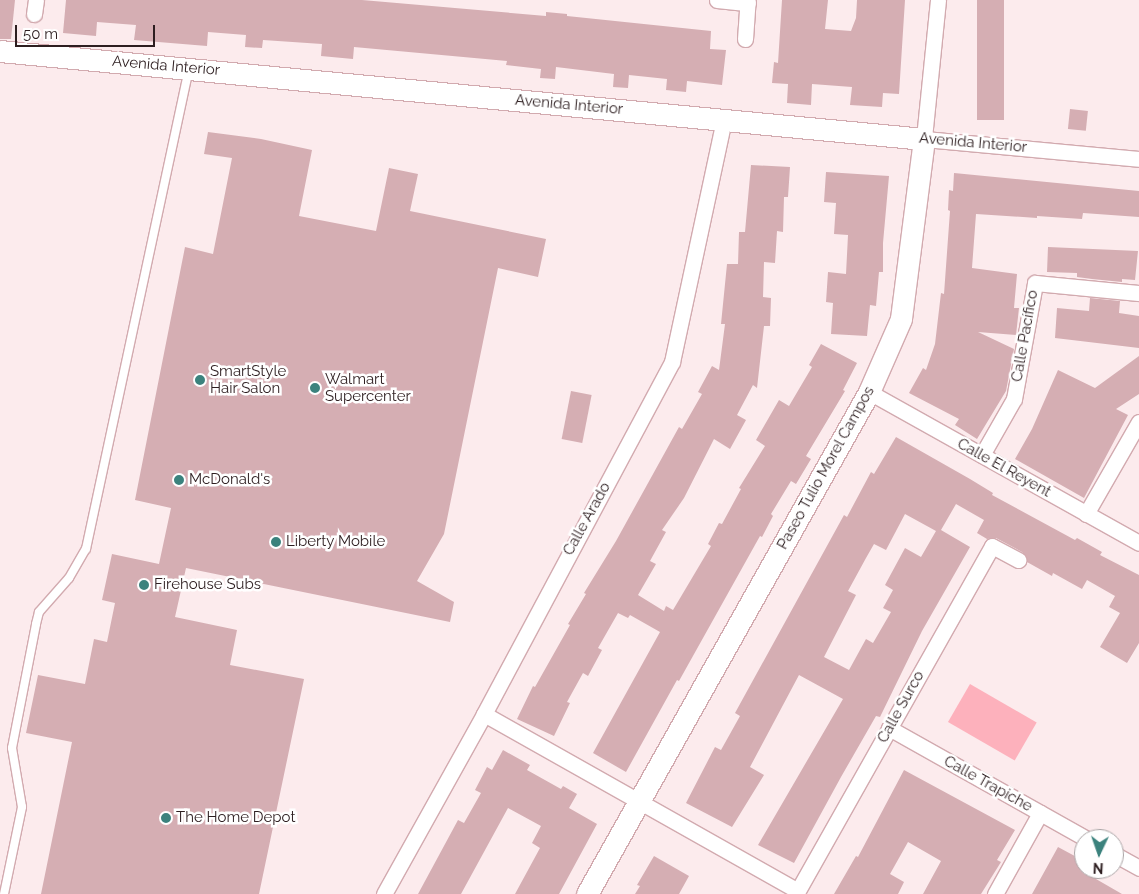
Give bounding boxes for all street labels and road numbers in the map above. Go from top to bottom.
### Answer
street label: Avenida Interior [111,52,221,80]
street label: Avenida Interior [514,91,624,119]
street label: Avenida Interior [918,129,1028,157]
street label: Calle Pacífico [1008,289,1042,383]
street label: Paseo Tulio Morel Campos [773,383,879,553]
street label: Calle El Reyent [954,435,1054,501]
street label: Calle Arado [559,479,615,559]
street label: Calle Surco [874,668,928,746]
street label: Calle Trapiche [940,752,1036,816]

